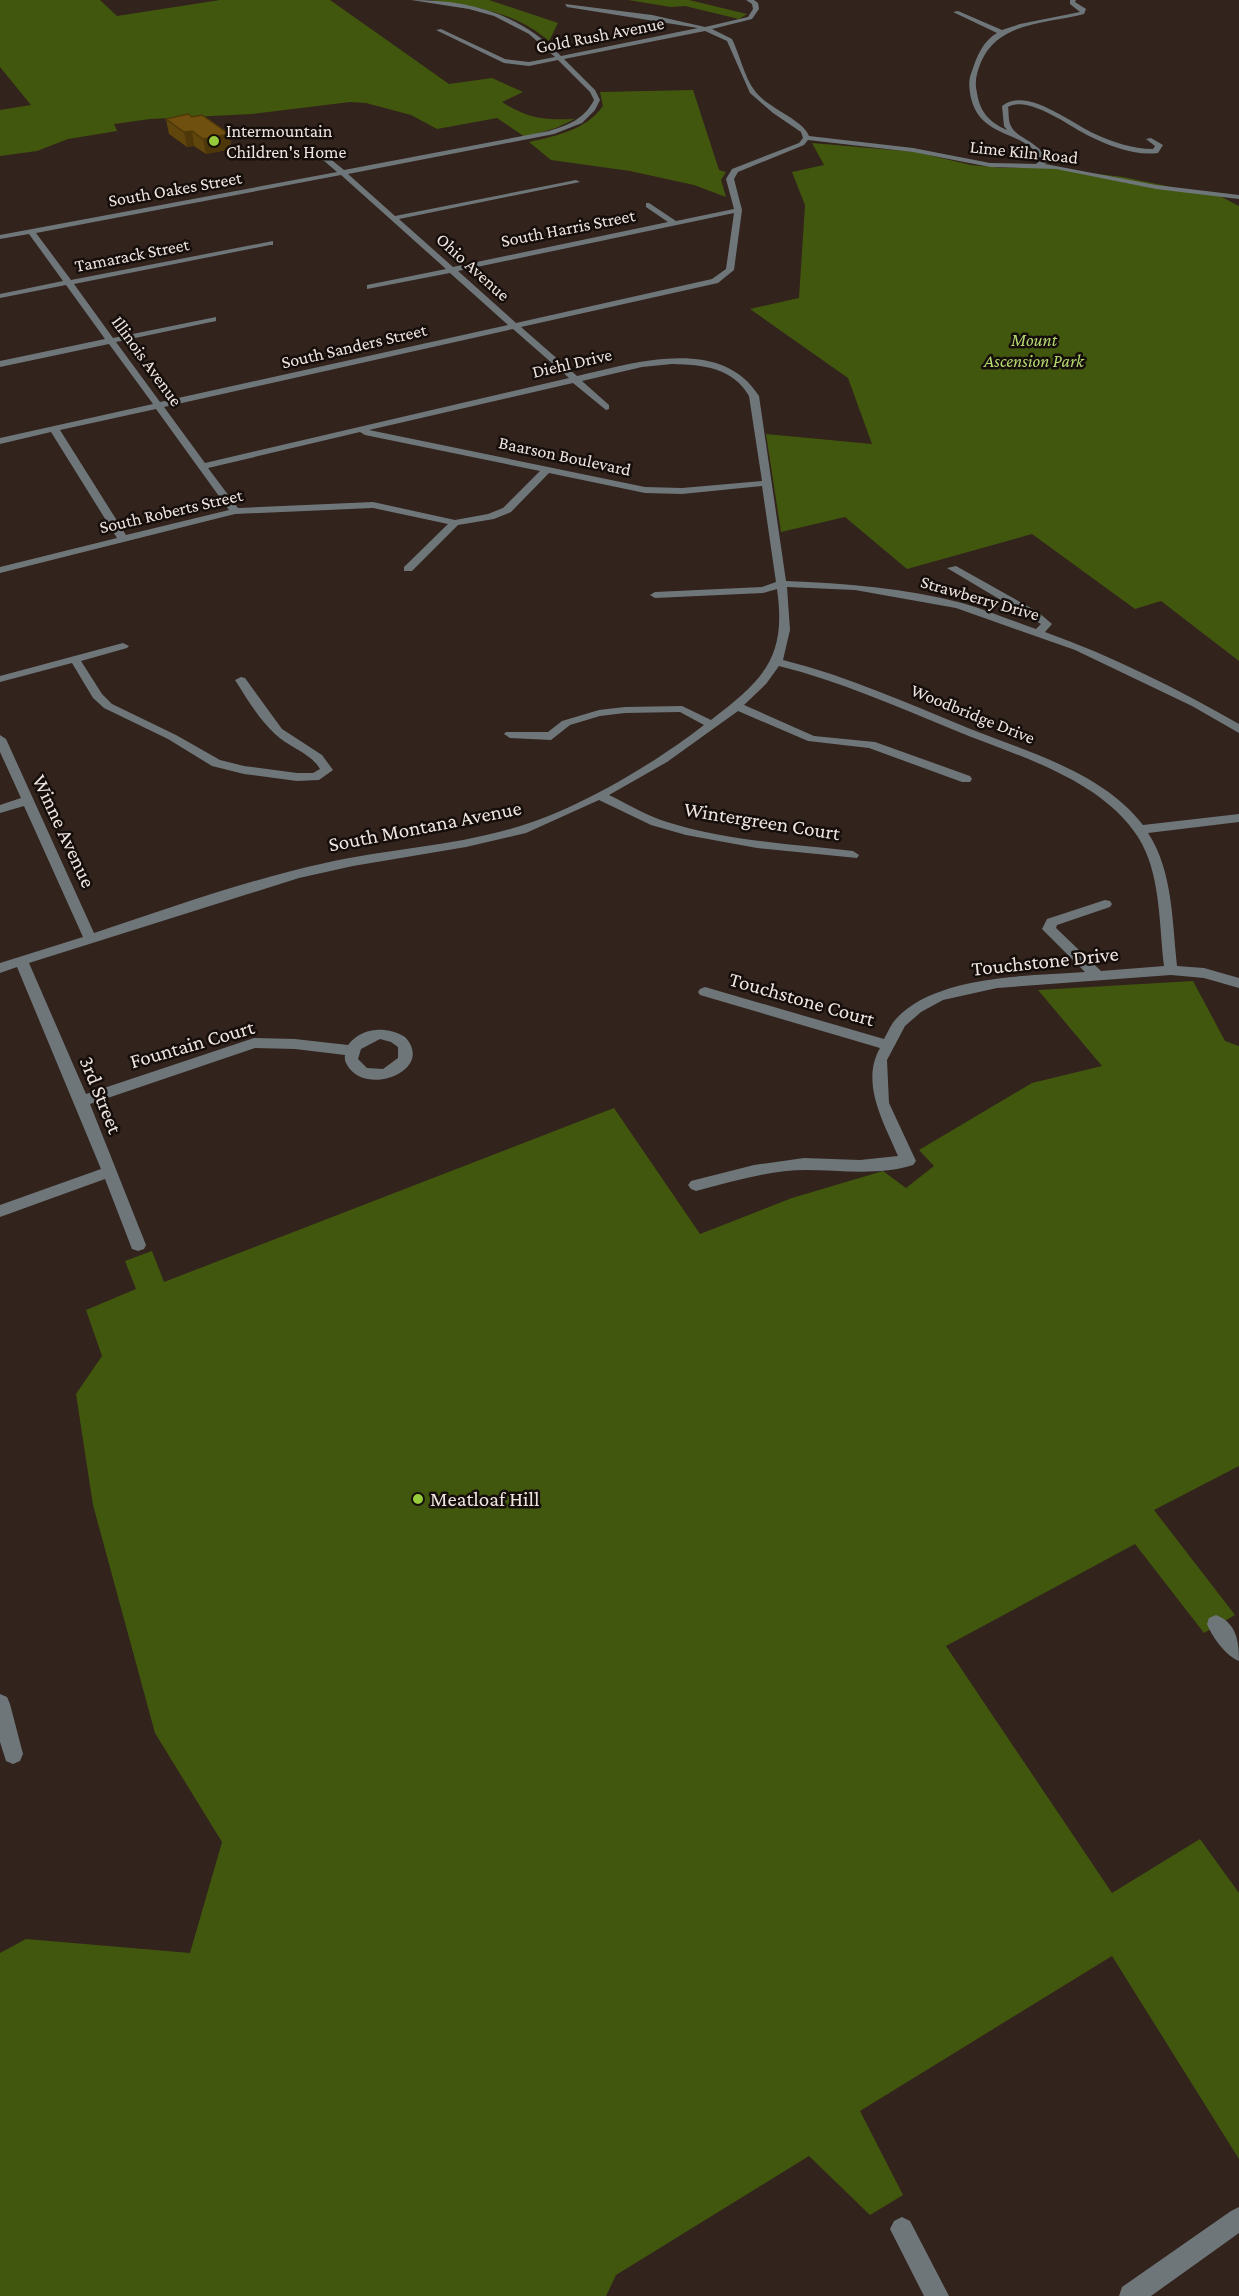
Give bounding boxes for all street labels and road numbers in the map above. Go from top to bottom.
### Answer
street label: Gold Rush Avenue [534,13,666,57]
street label: Lime Kiln Road [969,136,1080,168]
street label: South Oakes Street [107,167,244,211]
street label: South Harris Street [499,205,638,251]
street label: Ohio Avenue [432,229,514,305]
street label: Tamarack Street [73,234,192,276]
street label: Illinois Avenue [108,312,186,410]
street label: South Sanders Street [279,319,430,372]
street label: Diehl Drive [530,344,614,382]
street label: Baarson Boulevard [497,432,633,480]
street label: South Roberts Street [97,485,246,537]
street label: Strawberry Drive [918,571,1042,625]
street label: Woodbridge Drive [908,680,1038,748]
street label: Winne Avenue [27,771,101,891]
street label: South Montana Avenue [326,796,524,856]
street label: Wintergreen Court [682,797,843,845]
street label: Touchstone Drive [970,941,1120,981]
street label: Touchstone Court [726,967,879,1032]
street label: Fountain Court [127,1015,258,1073]
street label: 3rd Street [75,1053,128,1138]

